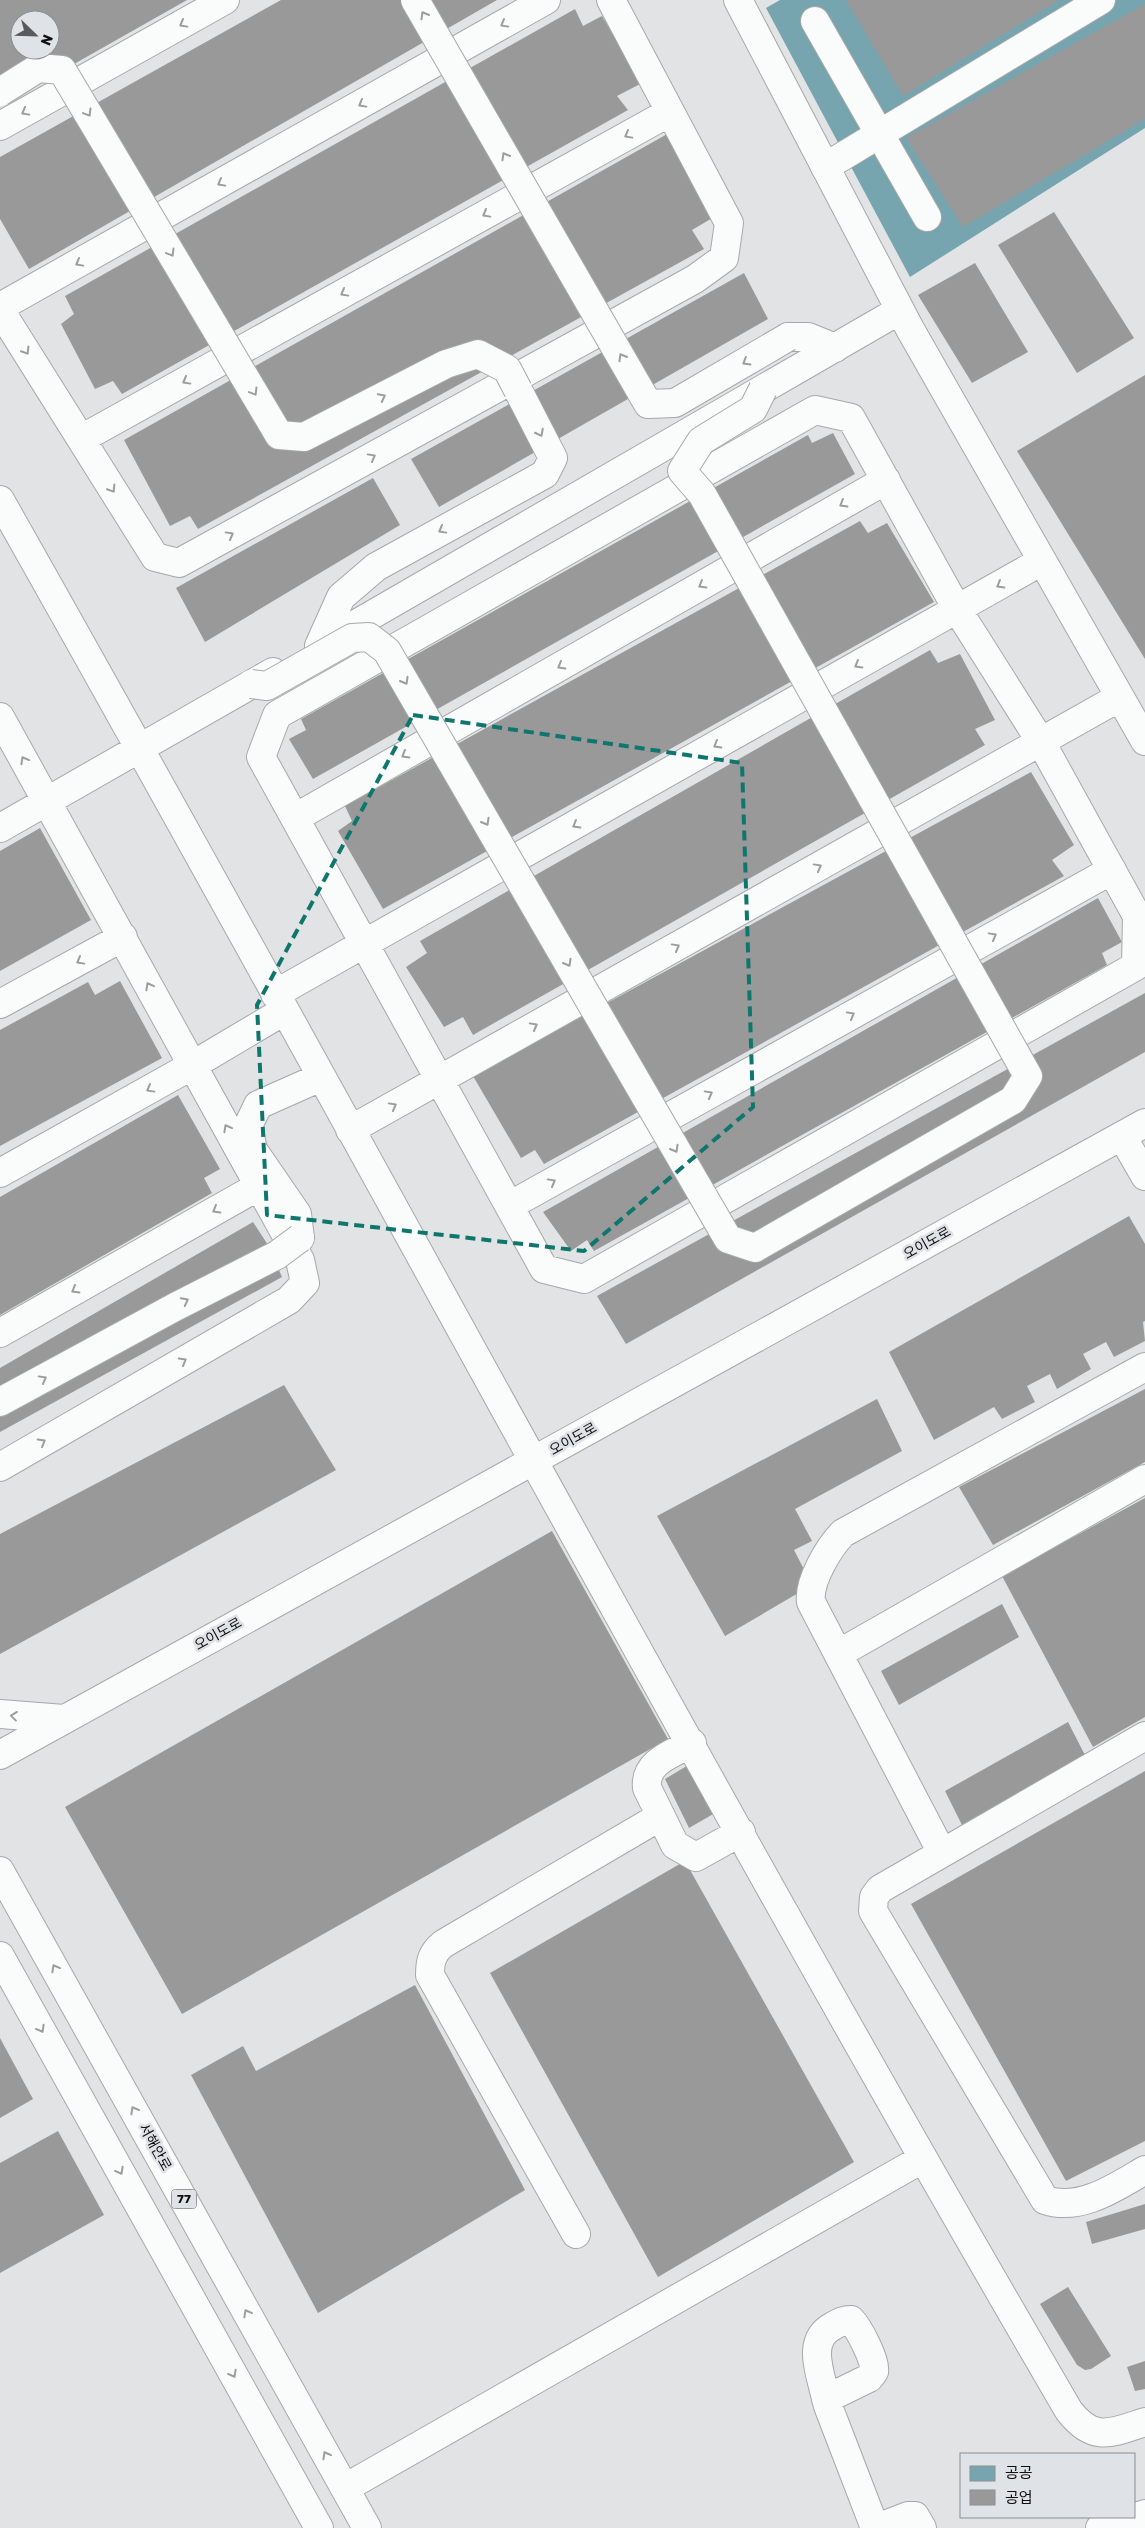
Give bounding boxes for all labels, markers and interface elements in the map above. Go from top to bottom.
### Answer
north arrow [10,10,60,60]
one-way arrow [420,12,430,21]
one-way arrow [179,17,188,27]
one-way arrow [500,18,509,28]
text: N [37,32,56,48]
one-way arrow [359,97,368,107]
one-way arrow [22,105,31,115]
one-way arrow [81,108,91,117]
one-way arrow [624,129,633,139]
one-way arrow [502,153,512,162]
one-way arrow [217,177,226,187]
one-way arrow [482,208,491,218]
one-way arrow [164,247,174,256]
one-way arrow [75,257,84,267]
one-way arrow [340,287,349,297]
one-way arrow [20,346,29,355]
one-way arrow [618,354,628,363]
one-way arrow [742,355,751,365]
one-way arrow [183,374,192,384]
one-way arrow [248,387,258,396]
one-way arrow [377,393,386,403]
one-way arrow [534,428,544,437]
one-way arrow [367,453,376,463]
one-way arrow [106,484,116,493]
one-way arrow [840,498,849,508]
one-way arrow [439,524,448,534]
one-way arrow [224,531,233,541]
one-way arrow [996,578,1005,588]
one-way arrow [699,579,708,589]
one-way arrow [855,658,864,668]
one-way arrow [558,660,567,670]
one-way arrow [398,676,408,685]
one-way arrow [713,739,722,749]
one-way arrow [402,749,411,759]
one-way arrow [21,756,31,765]
one-way arrow [480,817,490,826]
one-way arrow [572,819,581,829]
one-way arrow [813,863,822,873]
one-way arrow [988,933,997,943]
one-way arrow [671,943,680,953]
one-way arrow [76,955,85,965]
one-way arrow [561,957,571,966]
one-way arrow [145,982,155,991]
one-way arrow [846,1012,855,1022]
one-way arrow [529,1022,538,1032]
one-way arrow [147,1083,156,1093]
one-way arrow [704,1091,713,1101]
one-way arrow [387,1102,396,1112]
one-way arrow [223,1124,233,1133]
one-way arrow [669,1143,679,1152]
one-way arrow [547,1178,556,1188]
one-way arrow [213,1203,222,1213]
street label: 오이도로 [900,1223,954,1263]
one-way arrow [72,1284,81,1294]
one-way arrow [180,1297,189,1307]
one-way arrow [178,1358,187,1368]
one-way arrow [37,1375,46,1385]
street label: 오이도로 [546,1419,600,1459]
one-way arrow [37,1439,46,1449]
street label: 오이도로 [191,1614,245,1654]
one-way arrow [10,1711,18,1722]
one-way arrow [51,1964,61,1973]
one-way arrow [35,2024,45,2033]
one-way arrow [130,2106,140,2115]
street label: 서해안로 [135,2120,175,2174]
one-way arrow [114,2166,124,2175]
road number: 77 [172,2190,196,2208]
one-way arrow [243,2309,253,2318]
one-way arrow [227,2369,237,2378]
one-way arrow [323,2451,333,2460]
legend [960,2453,1135,2518]
text: 공공 [1005,2464,1033,2482]
text: 공업 [1005,2489,1033,2507]

